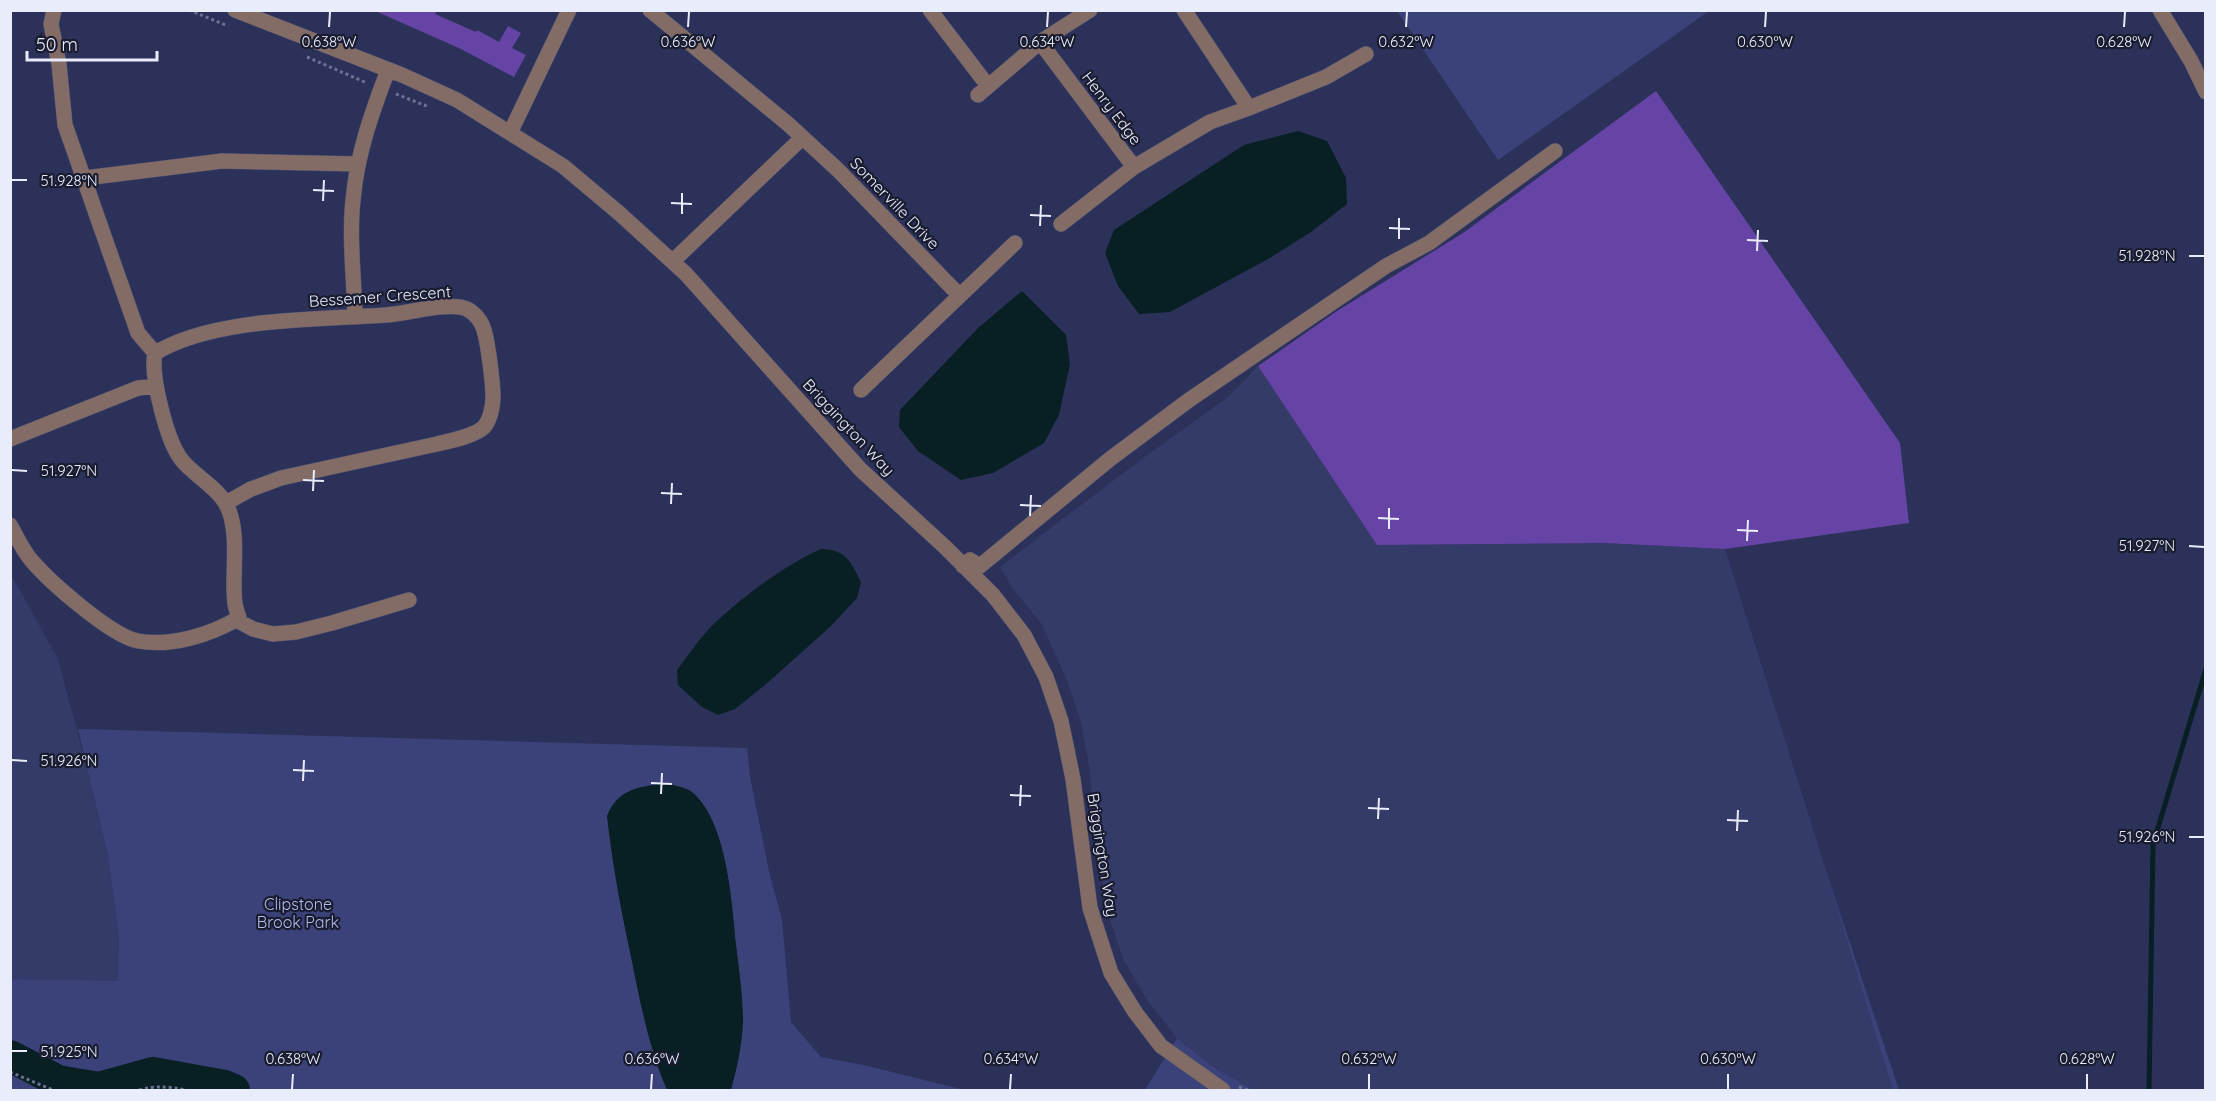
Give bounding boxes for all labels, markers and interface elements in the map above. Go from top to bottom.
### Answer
scale bar [27,24,158,62]
text: 0.638°W [301,32,357,51]
text: 0.636°W [660,32,716,51]
text: 0.634°W [1020,32,1075,51]
text: 0.632°W [1378,32,1434,51]
text: 0.630°W [1737,32,1793,51]
text: 0.628°W [2096,32,2152,51]
text: 50 m [36,33,78,56]
street label: Henry Edge [1078,67,1146,149]
street label: Somerville Drive [846,153,944,253]
text: 51.928°N [40,171,98,190]
text: 51.928°N [2118,246,2176,265]
street label: Bessemer Crescent [308,281,452,311]
street label: Briggington Way [799,374,899,480]
text: 51.927°N [41,461,97,480]
text: 51.927°N [2119,536,2175,555]
text: 51.926°N [40,751,98,770]
street label: Briggington Way [1083,792,1123,918]
text: 51.926°N [2118,827,2176,846]
park label: Clipstone Brook Park [257,894,339,932]
text: 51.925°N [40,1042,98,1061]
text: 0.638°W [265,1049,321,1068]
text: 0.636°W [624,1049,680,1068]
text: 0.634°W [984,1049,1039,1068]
text: 0.632°W [1341,1049,1397,1068]
text: 0.630°W [1700,1049,1756,1068]
text: 0.628°W [2059,1049,2115,1068]

